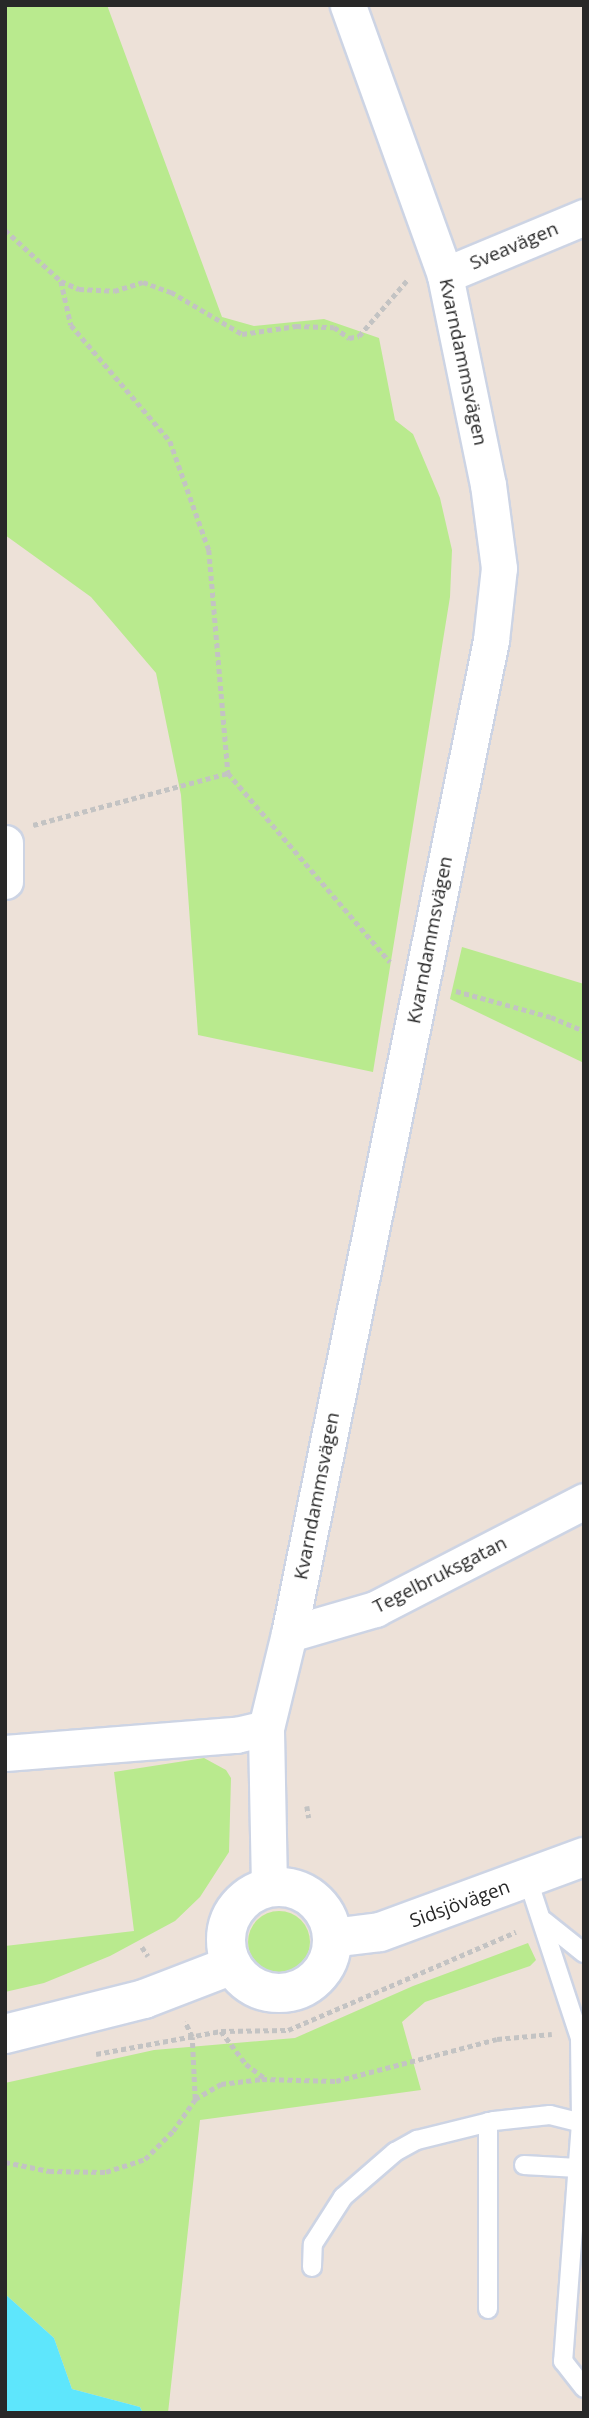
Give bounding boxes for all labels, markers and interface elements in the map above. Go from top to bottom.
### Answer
street label: Sveavägen [466,217,562,275]
street label: Kvarndammsvägen [434,276,492,448]
street label: Kvarndammsvägen [403,854,457,1026]
street label: Kvarndammsvägen [290,1410,344,1582]
street label: Tegelbruksgatan [369,1532,511,1618]
street label: Sidsjövägen [407,1875,513,1933]

